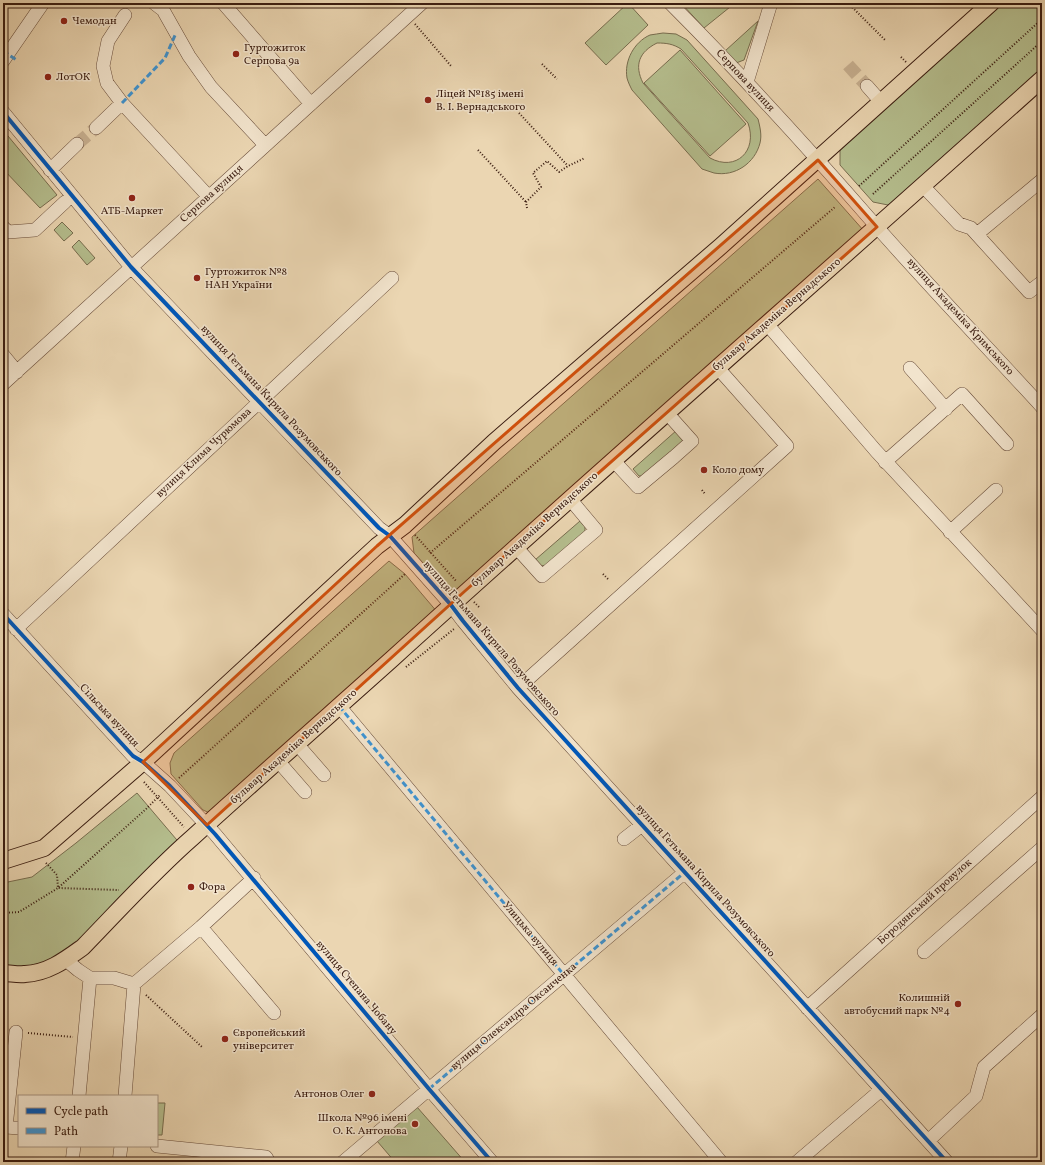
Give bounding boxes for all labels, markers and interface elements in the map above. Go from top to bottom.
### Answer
place label: Чемодан [72,14,117,29]
marker: Чемодан [59,16,69,26]
place label: Гуртожиток Серпова 9а [244,41,306,69]
street label: Серпова вулиця [712,47,778,116]
marker: Гуртожиток Серпова 9а [231,49,241,59]
place label: ЛотОК [56,70,91,85]
marker: ЛотОК [43,72,53,82]
place label: Ліцей №185 імені В. І. Вернадського [436,87,526,115]
marker: Ліцей №185 імені В. І. Вернадського [423,95,433,105]
street label: Серпова вулиця [177,161,247,226]
marker: АТБ-Маркет [127,193,137,203]
place label: АТБ-Маркет [101,204,164,219]
street label: бульвар Академіка Вернадського [709,255,845,375]
street label: вулиця Академіка Кримського [903,255,1017,379]
place label: Гуртожиток №8 НАН України [205,265,288,293]
marker: Гуртожиток №8 НАН України [192,273,202,283]
street label: вулиця Гетьмана Кирила Розумовського [197,322,345,480]
street label: вулиця Клима Чурюмова [153,404,255,501]
place label: Коло дому [712,463,764,478]
marker: Коло дому [699,465,709,475]
street label: бульвар Академіка Вернадського [468,469,602,591]
street label: вулиця Гетьмана Кирила Розумовського [419,558,563,720]
street label: Сільська вулиця [76,681,143,751]
street label: бульвар Академіка Вернадського [227,686,361,808]
street label: вулиця Гетьмана Кирила Розумовського [632,801,778,961]
street label: Бородянський провулок [875,855,976,948]
place label: Фора [199,880,226,895]
marker: Фора [186,882,196,892]
street label: Улицька вулиця [499,899,562,970]
street label: вулиця Степана Чобану [312,937,400,1039]
street label: вулиця Олександра Оксанченка [448,959,581,1074]
place label: Колишній автобусний парк №4 [844,991,950,1019]
marker: Колишній автобусний парк №4 [953,999,963,1009]
place label: Європейський університет [233,1026,306,1054]
marker: Європейський університет [220,1034,230,1044]
place label: Антонов Олег [294,1087,364,1102]
marker: Антонов Олег [367,1089,377,1099]
legend [18,1095,158,1147]
text: Cycle path [54,1104,109,1120]
place label: Школа №96 імені О. К. Антонова [318,1111,408,1139]
marker: Школа №96 імені О. К. Антонова [410,1119,420,1129]
text: Path [54,1124,78,1140]

